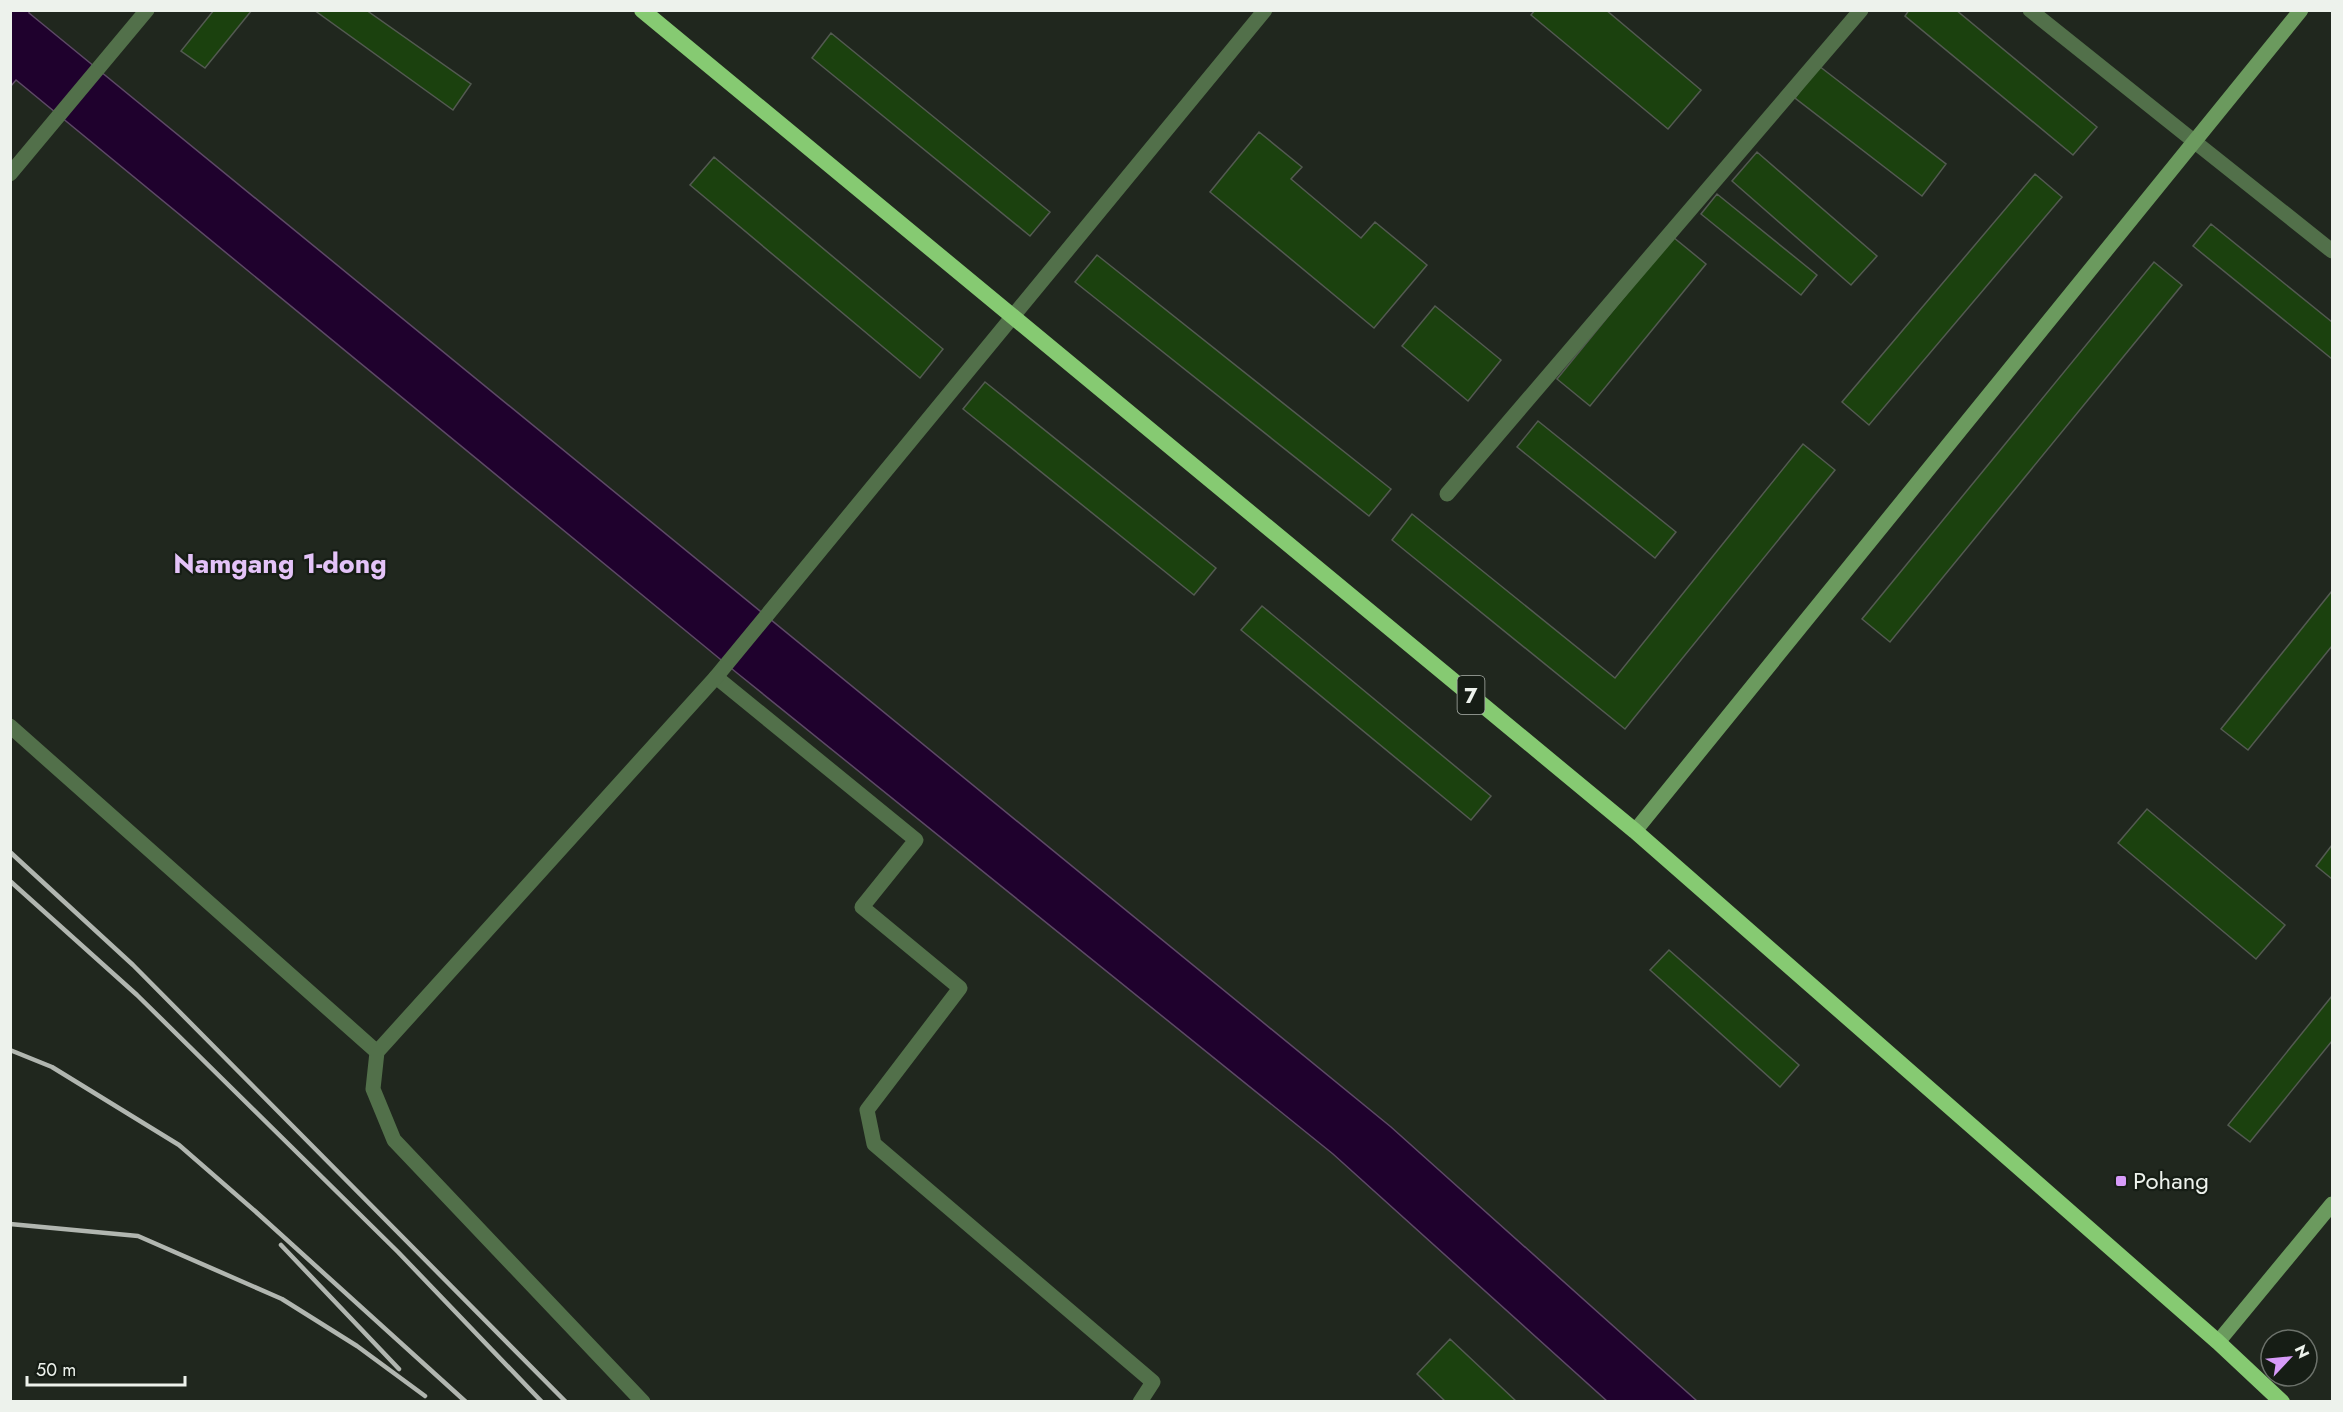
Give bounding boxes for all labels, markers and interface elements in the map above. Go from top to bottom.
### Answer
district label: Namgang 1-dong [173,544,387,583]
road number: 7 [1458,676,1484,714]
place label: Pohang [2133,1163,2209,1198]
marker: Pohang [2114,1174,2128,1188]
north arrow [2259,1328,2319,1388]
text: N [2289,1341,2315,1362]
scale bar [27,1349,184,1387]
text: 50 m [36,1357,76,1383]

